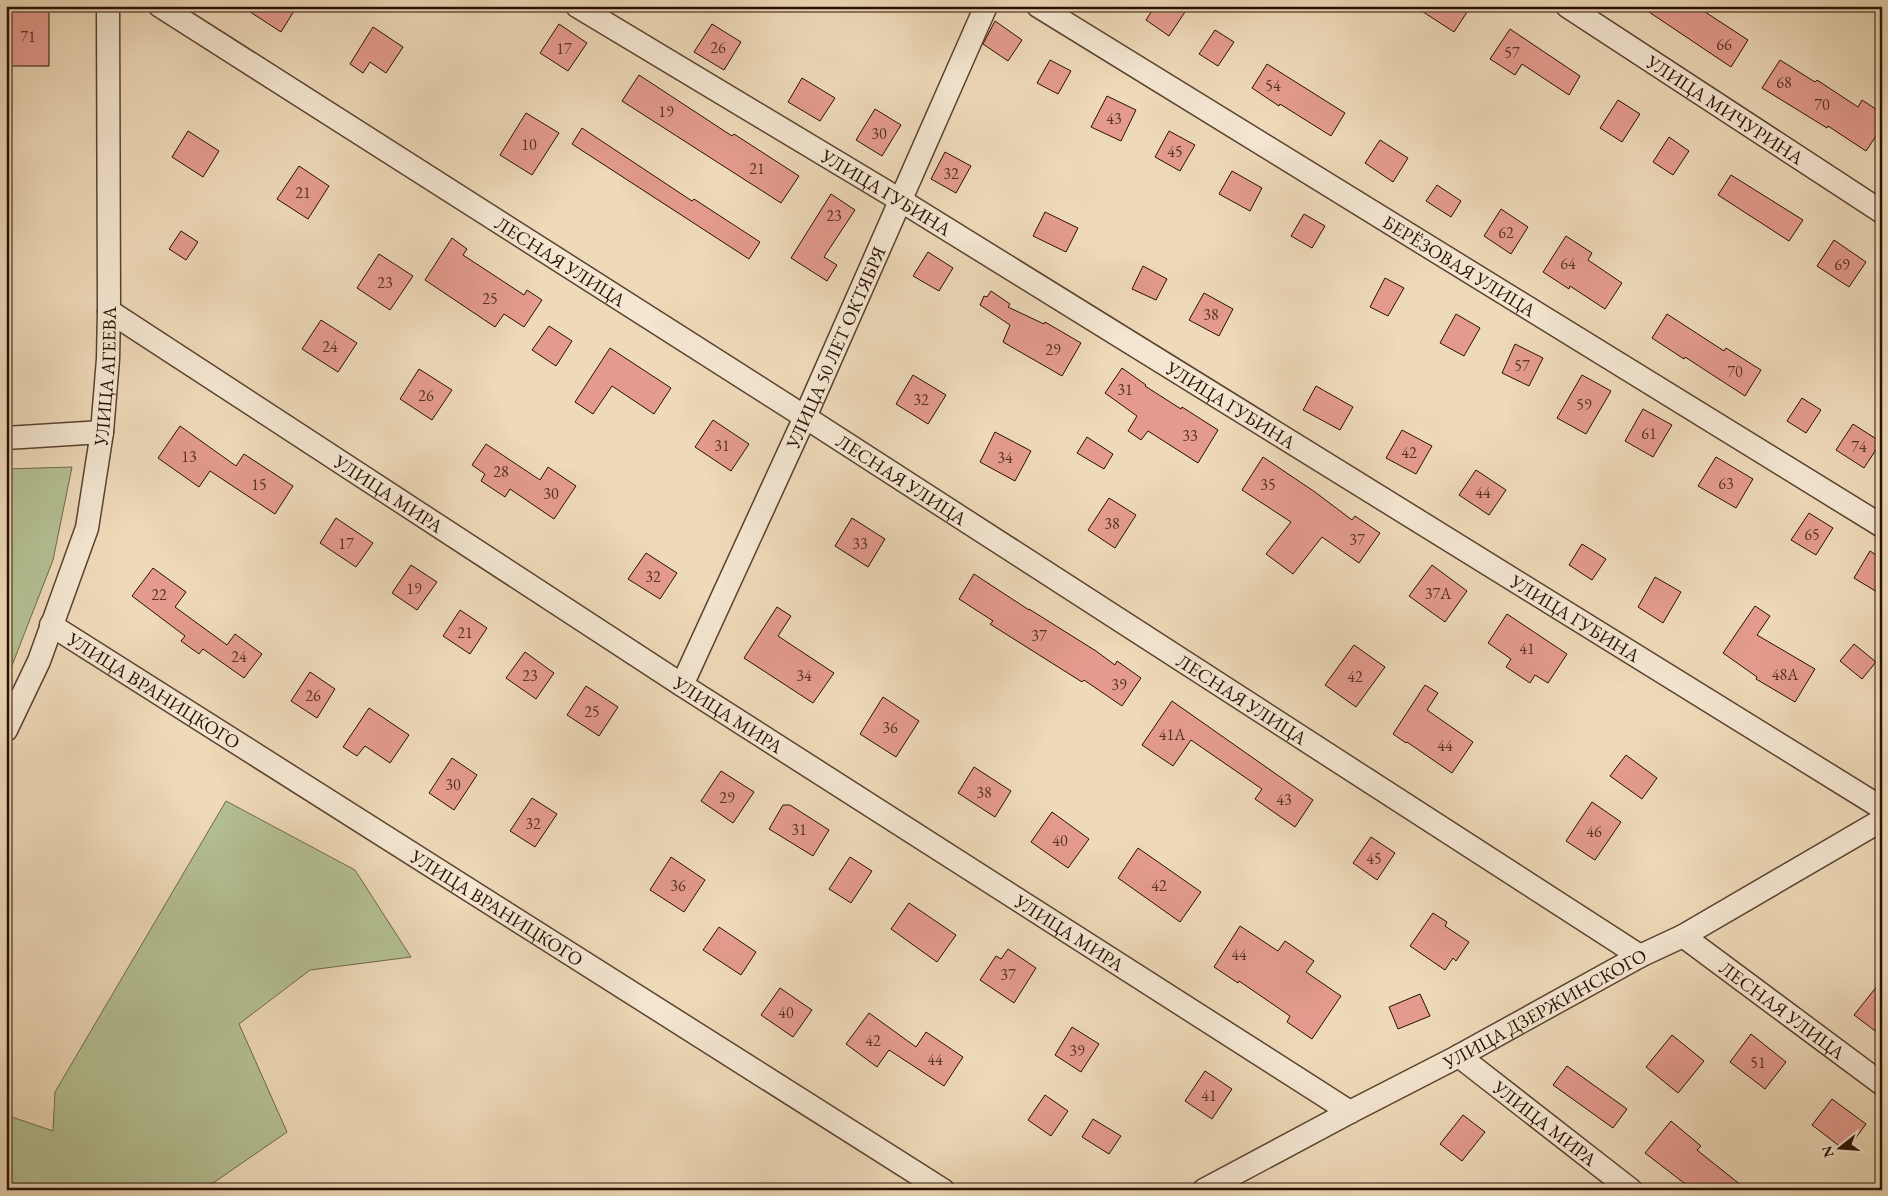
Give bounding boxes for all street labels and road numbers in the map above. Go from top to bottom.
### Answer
street label: УЛИЦА МИЧУРИНА [1641,49,1809,171]
street label: УЛИЦА ГУБИНА [815,143,957,242]
street label: БЕРЁЗОВАЯ УЛИЦА [1378,209,1541,323]
street label: ЛЕСНАЯ УЛИЦА [490,211,631,313]
street label: УЛИЦА 50 ЛЕТ ОКТЯБРЯ [780,242,892,454]
street label: УЛИЦА АГЕЕВА [88,305,122,449]
street label: УЛИЦА ГУБИНА [1160,355,1301,455]
street label: ЛЕСНАЯ УЛИЦА [832,429,972,532]
street label: УЛИЦА МИРА [328,449,449,539]
street label: УЛИЦА ГУБИНА [1505,568,1645,669]
street label: УЛИЦА ВРАНИЦКОГО [62,626,245,755]
street label: ЛЕСНАЯ УЛИЦА [1172,648,1312,751]
street label: УЛИЦА МИРА [667,670,788,760]
street label: УЛИЦА ВРАНИЦКОГО [405,843,588,972]
street label: УЛИЦА МИРА [1009,888,1129,978]
street label: УЛИЦА ДЗЕРЖИНСКОГО [1438,943,1651,1076]
street label: ЛЕСНАЯ УЛИЦА [1714,956,1851,1066]
street label: УЛИЦА МИРА [1487,1074,1603,1172]

